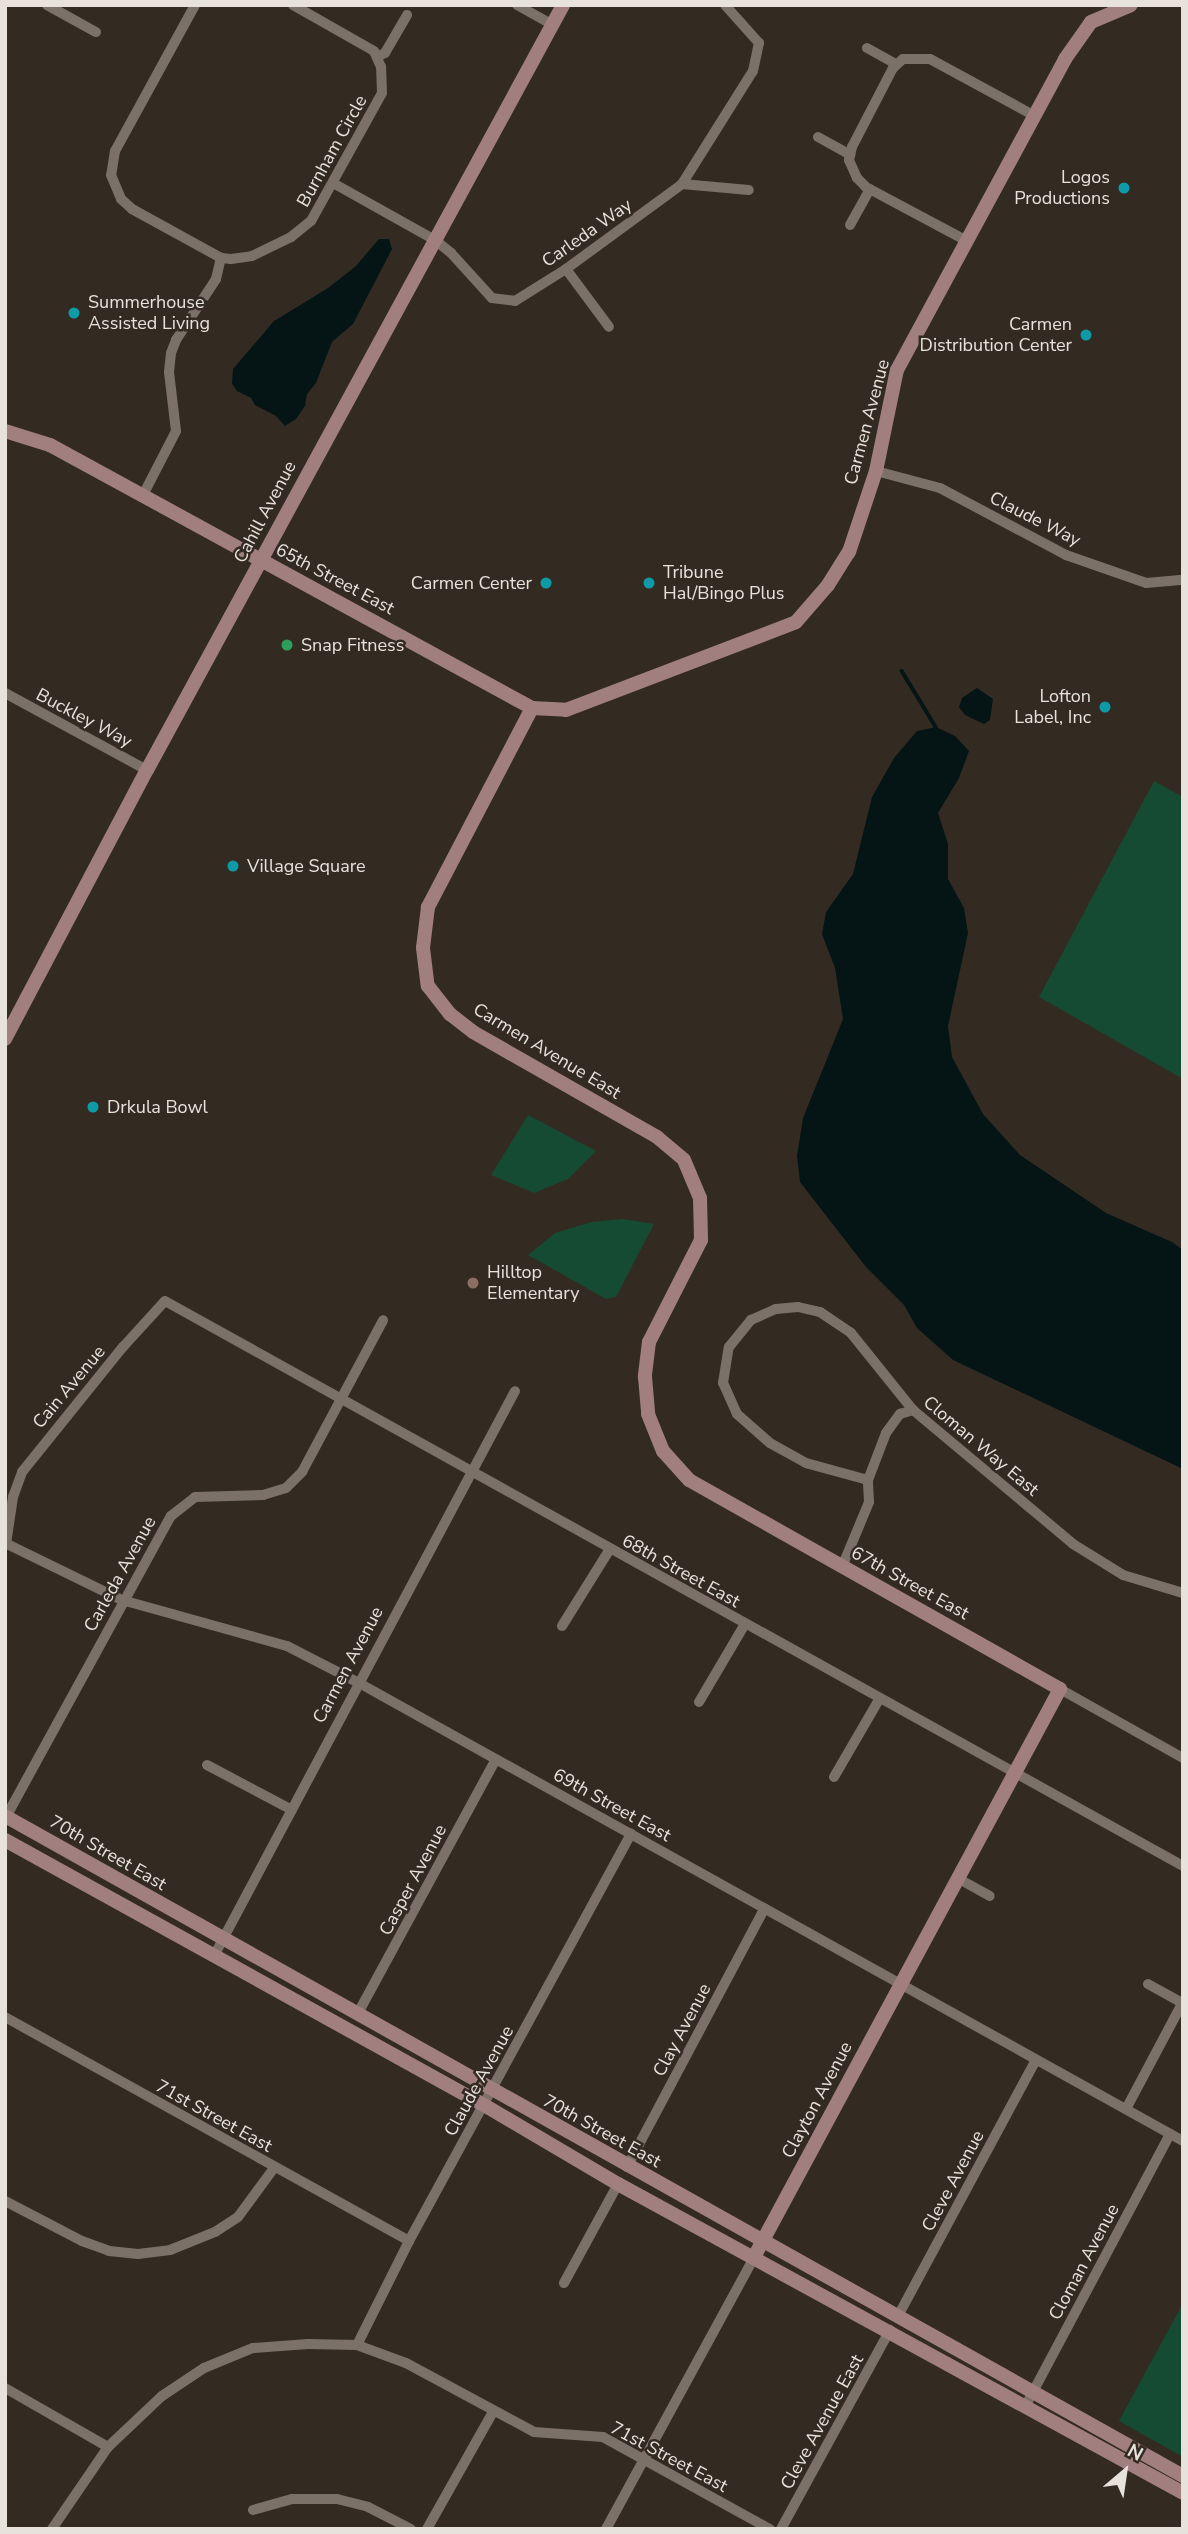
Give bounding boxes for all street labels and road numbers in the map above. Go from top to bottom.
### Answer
street label: Burnham Circle [292,91,372,211]
street label: Carleda Way [538,194,636,272]
street label: Carmen Avenue [840,357,894,487]
street label: Cahill Avenue [229,457,301,567]
street label: Claude Way [986,487,1084,551]
street label: 65th Street East [272,539,398,619]
street label: Buckley Way [32,684,136,752]
street label: Carmen Avenue East [469,998,625,1104]
street label: Cain Avenue [28,1341,110,1433]
street label: Cloman Way East [919,1391,1043,1501]
street label: Carleda Avenue [79,1513,161,1635]
street label: 68th Street East [618,1530,744,1612]
street label: 67th Street East [847,1542,973,1624]
street label: Carmen Avenue [308,1603,388,1727]
street label: 69th Street East [549,1764,675,1846]
street label: 70th Street East [46,1811,170,1895]
street label: Casper Avenue [375,1821,451,1939]
street label: Clay Avenue [649,1980,715,2080]
street label: Claude Avenue [440,2022,518,2140]
street label: Clayton Avenue [777,2038,857,2162]
street label: 71st Street East [152,2075,276,2157]
street label: 70th Street East [539,2090,665,2172]
street label: Cleve Avenue [917,2127,989,2235]
street label: Cloman Avenue [1044,2200,1124,2324]
street label: Cleve Avenue East [776,2351,868,2493]
street label: 71st Street East [607,2417,731,2497]

